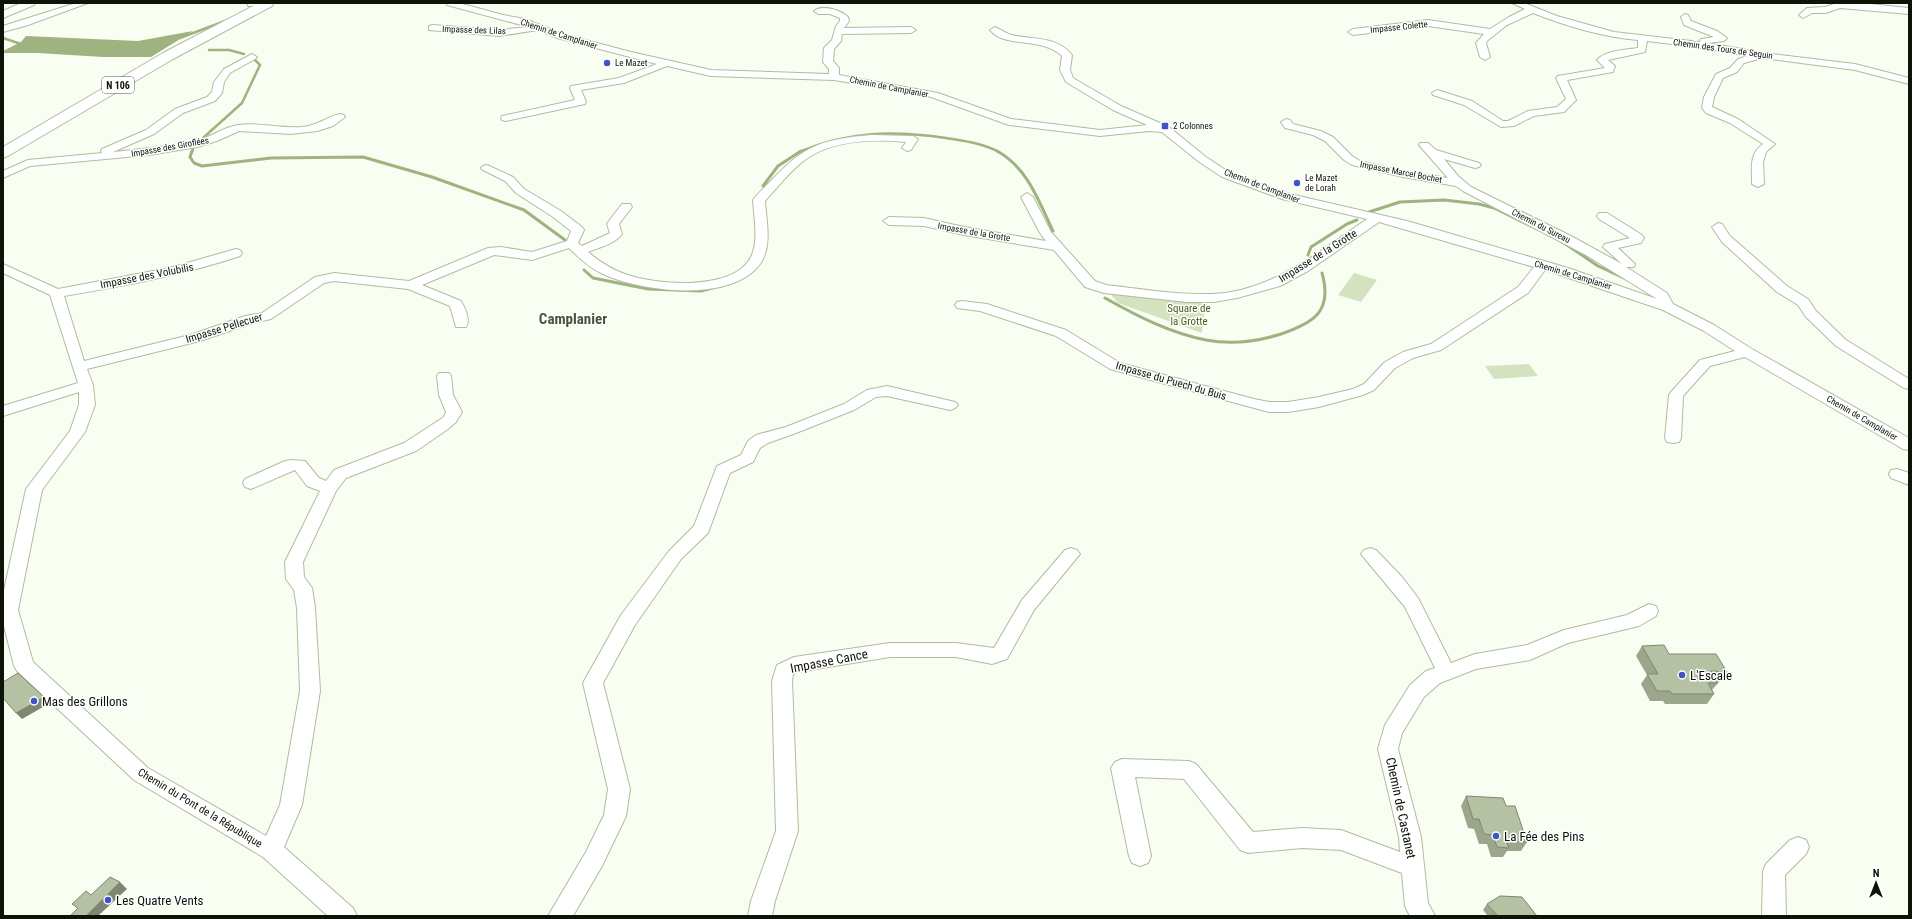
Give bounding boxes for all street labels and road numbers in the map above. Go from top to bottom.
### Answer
street label: Chemin de Camplanier [519,17,599,51]
street label: Impasse Colette [1370,19,1428,35]
street label: Impasse des Lilas [442,24,506,36]
street label: Chemin des Tours de Seguin [1673,37,1773,61]
street label: Chemin de Camplanier [849,74,930,100]
road number: N 106 [102,77,134,93]
street label: Impasse des Giroflées [130,135,210,159]
street label: Impasse Marcel Bochet [1359,159,1443,185]
street label: Chemin de Camplanier [1223,167,1301,205]
street label: Chemin du Sureau [1510,207,1572,245]
street label: Impasse de la Grotte [937,221,1011,243]
street label: Impasse de la Grotte [1276,227,1360,285]
street label: Chemin de Camplanier [1533,259,1613,292]
street label: Impasse des Volubilis [99,261,195,291]
street label: Impasse Pellecuer [184,310,265,346]
street label: Impasse du Puech du Buis [1114,359,1228,403]
street label: Chemin de Camplanier [1825,394,1899,442]
street label: Impasse Cance [789,646,869,676]
street label: Chemin de Castanet [1383,756,1419,860]
street label: Chemin du Pont de la République [135,766,265,850]

